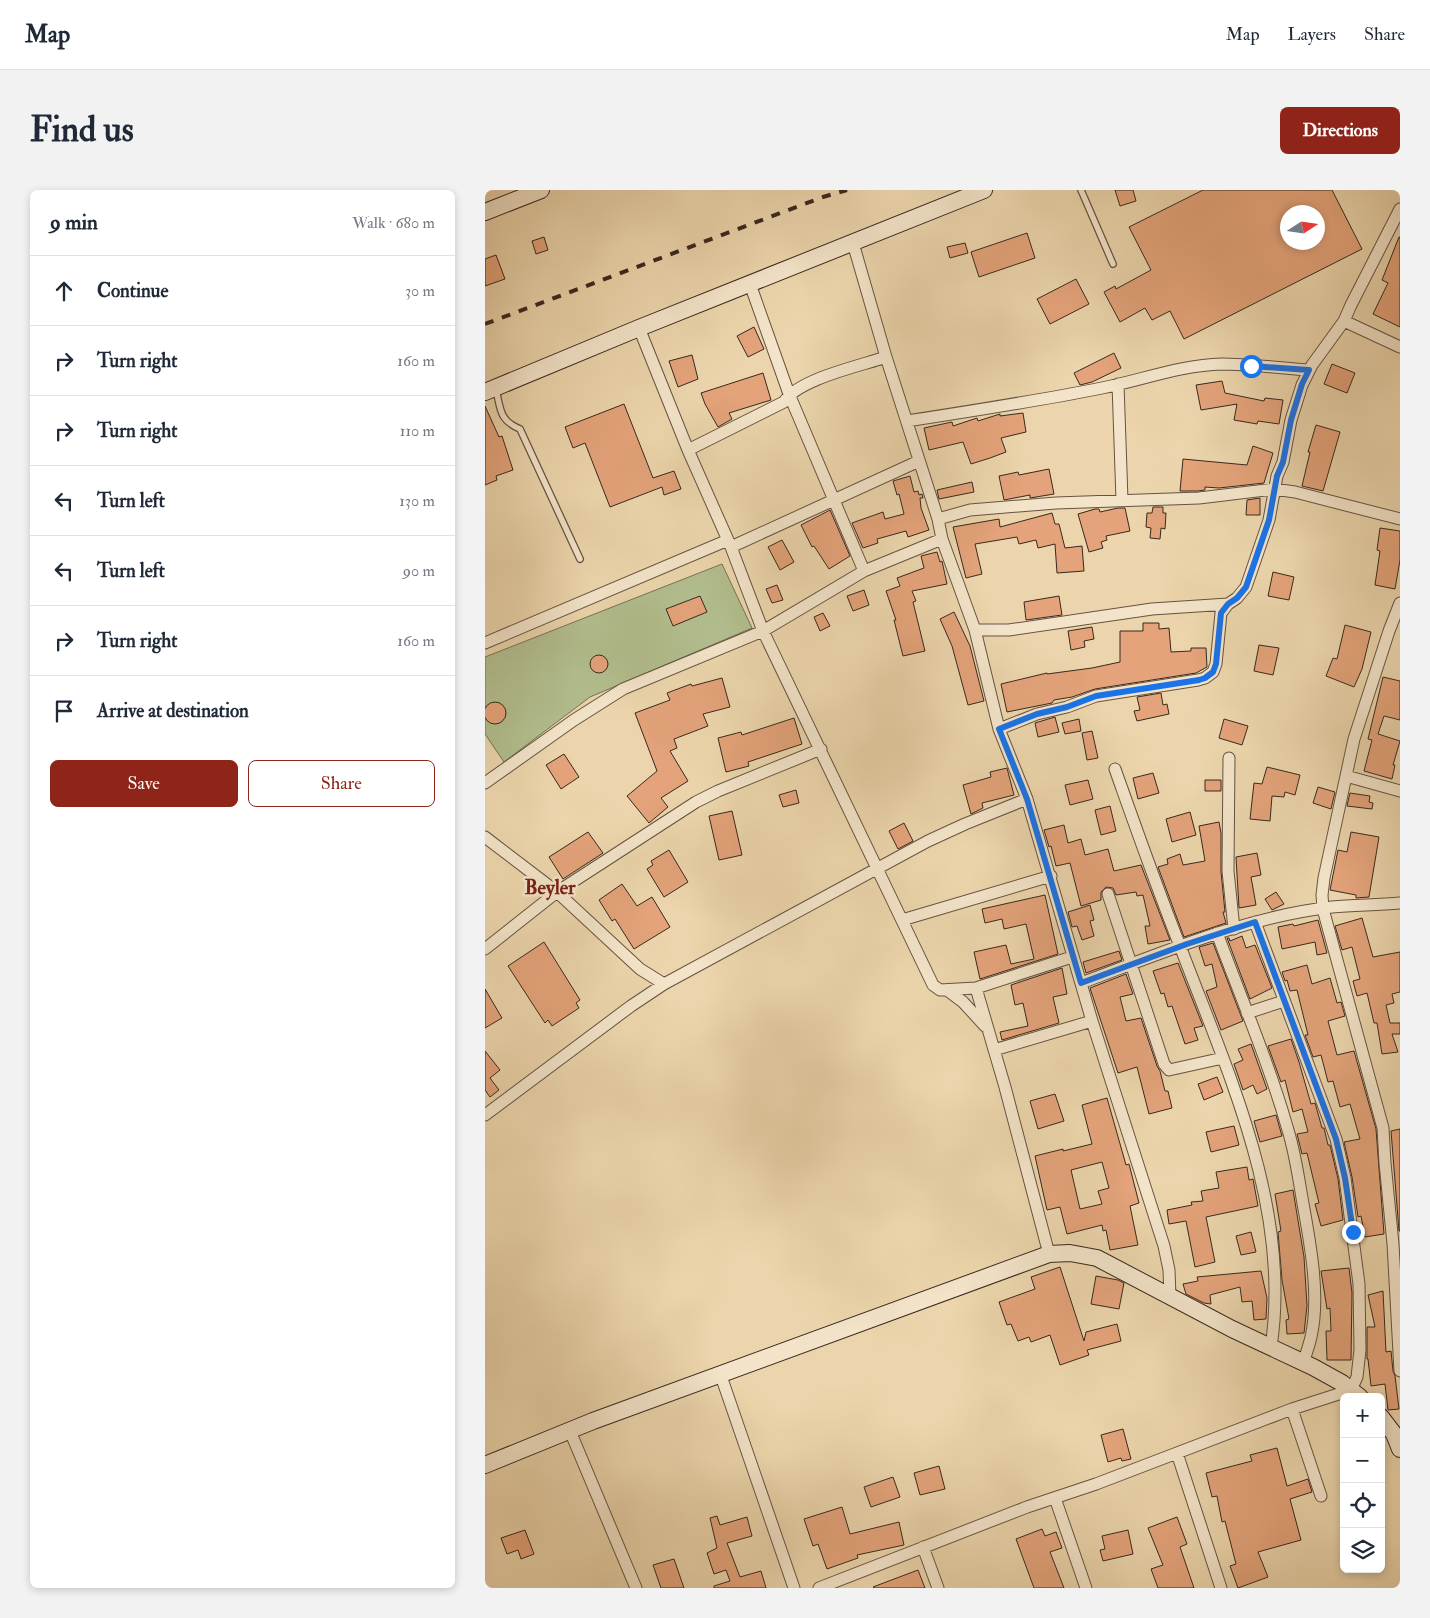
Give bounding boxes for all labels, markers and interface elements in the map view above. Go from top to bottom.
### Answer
text: Map [25,19,70,50]
text: Map [1226,23,1260,46]
text: Layers [1288,23,1336,46]
text: Share [1364,23,1405,46]
button: Directions [1280,107,1400,154]
text: Find us [30,108,134,152]
north arrow [1280,205,1325,250]
text: 9 min [50,209,98,236]
text: Walk · 680 m [352,213,435,233]
icon: ahead [50,277,78,305]
text: Continue [97,279,168,303]
text: 30 m [405,281,435,301]
icon: right [50,347,78,375]
text: Turn right [97,349,177,373]
text: 160 m [397,351,435,371]
route start [1240,355,1263,378]
icon: right [50,417,78,445]
text: Turn right [97,419,177,443]
text: 110 m [400,421,435,441]
icon: left [50,487,78,515]
text: Turn left [97,489,165,513]
text: 130 m [399,491,435,511]
icon: left [50,557,78,585]
text: Turn left [97,559,165,583]
text: 90 m [403,561,435,581]
icon: right [50,627,78,655]
text: Turn right [97,629,177,653]
text: 160 m [397,631,435,651]
icon: arrive [50,697,78,725]
text: Arrive at destination [97,699,249,723]
button: Save [50,760,238,807]
button: Share [248,760,435,807]
district label: Beyler [524,875,576,901]
route end [1342,1221,1365,1244]
map controls [1340,1393,1385,1573]
button: + [1340,1393,1385,1438]
button: − [1340,1438,1385,1483]
button: locate [1340,1483,1385,1528]
button: layers [1340,1528,1385,1573]

